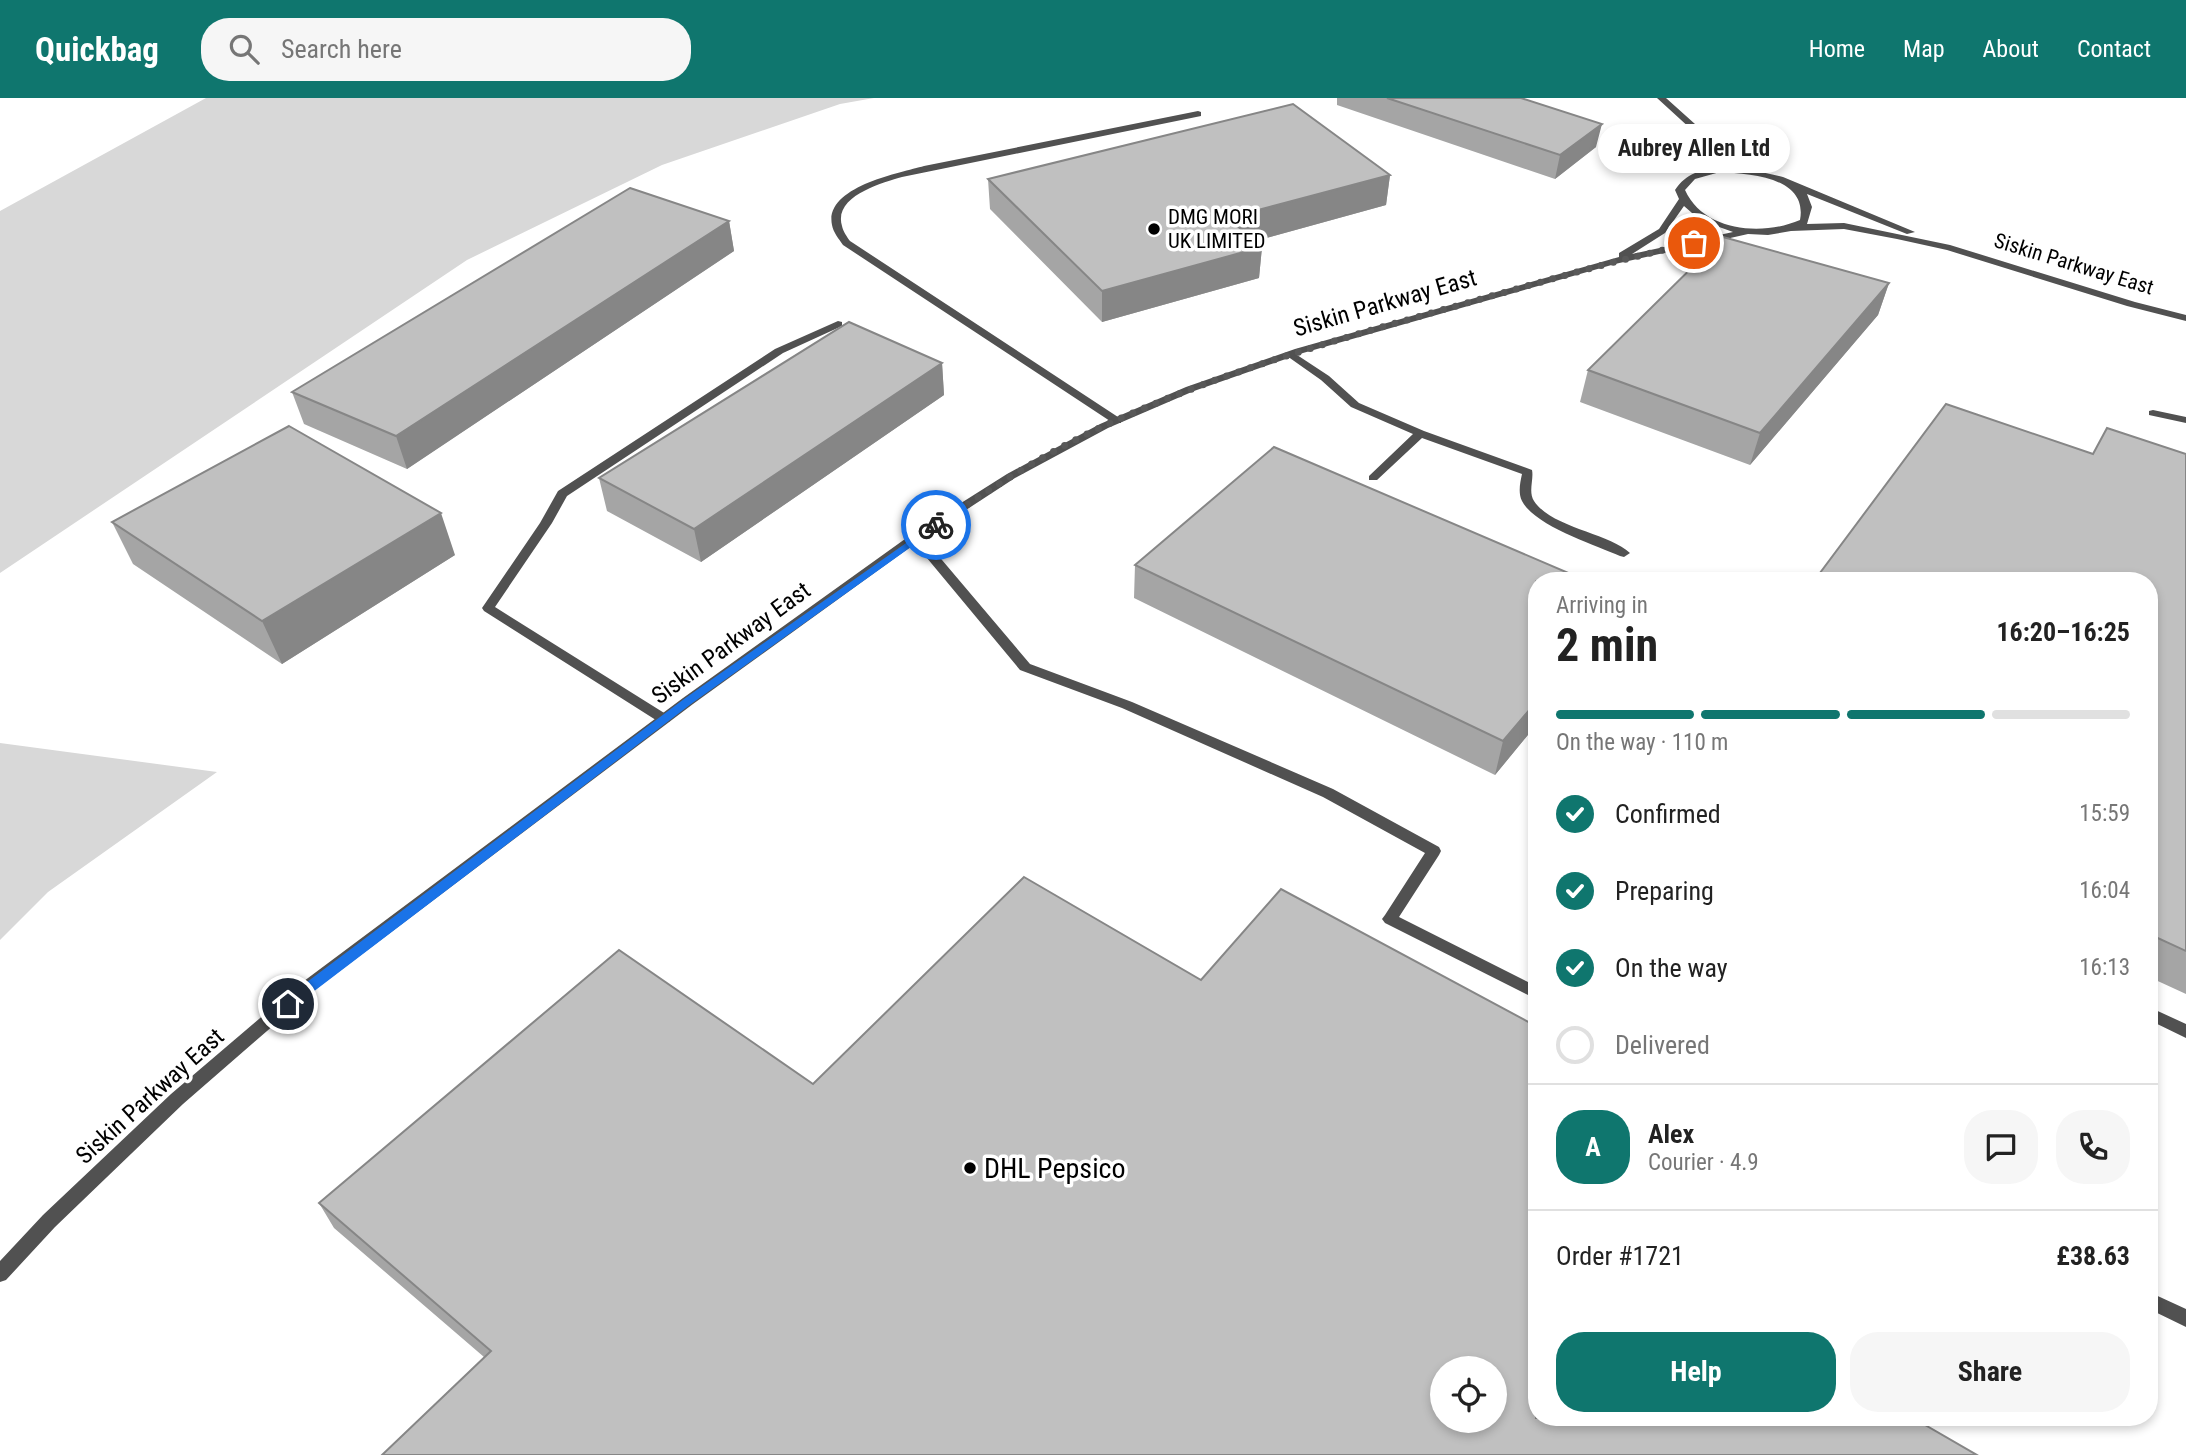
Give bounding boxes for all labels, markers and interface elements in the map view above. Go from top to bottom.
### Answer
search box [201,18,691,81]
text: Quickbag [35,30,159,69]
icon: search [225,30,263,68]
text: Search here [281,34,402,64]
text: Home [1809,35,1865,63]
text: Map [1903,35,1945,63]
text: About [1983,35,2039,63]
text: Contact [2077,35,2151,63]
callout: Aubrey Allen Ltd [1598,124,1790,173]
text: Aubrey Allen Ltd [1618,135,1770,162]
place label: DMG MORI UK LIMITED [1168,205,1265,253]
pin [1664,213,1724,273]
marker: DMG MORI UK LIMITED [1146,221,1162,237]
icon: bag [1675,224,1713,262]
street label: Siskin Parkway East [1991,228,2157,300]
street label: Siskin Parkway East [1290,263,1480,343]
courier [901,490,971,560]
icon: bike [917,506,955,544]
street label: Siskin Parkway East [646,576,816,710]
text: Arriving in [1556,592,1648,619]
text: 16:20–16:25 [1996,617,2130,647]
text: 2 min [1556,618,1658,672]
text: On the way · 110 m [1556,729,1728,756]
icon: check [1556,795,1594,833]
text: Confirmed [1615,799,1721,829]
text: 15:59 [2079,800,2130,827]
icon: check [1556,872,1594,910]
text: Preparing [1615,876,1714,906]
text: 16:04 [2079,877,2130,904]
icon: check [1556,949,1594,987]
text: On the way [1615,953,1728,983]
text: 16:13 [2079,954,2130,981]
pin [258,974,318,1034]
icon: home [269,985,307,1023]
street label: Siskin Parkway East [70,1022,230,1170]
text: Delivered [1615,1030,1710,1060]
button: chat [1964,1110,2038,1184]
button: phone [2056,1110,2130,1184]
text: Alex [1648,1119,1694,1149]
text: A [1585,1132,1601,1162]
text: Courier · 4.9 [1648,1149,1759,1176]
place label: DHL Pepsico [984,1152,1126,1185]
marker: DHL Pepsico [962,1160,978,1176]
text: Order #1721 [1556,1241,1684,1271]
text: £38.63 [2056,1241,2130,1271]
button: Help [1556,1332,1836,1412]
button: Share [1850,1332,2130,1412]
map controls [1430,1356,1507,1433]
button: locate [1430,1356,1507,1433]

